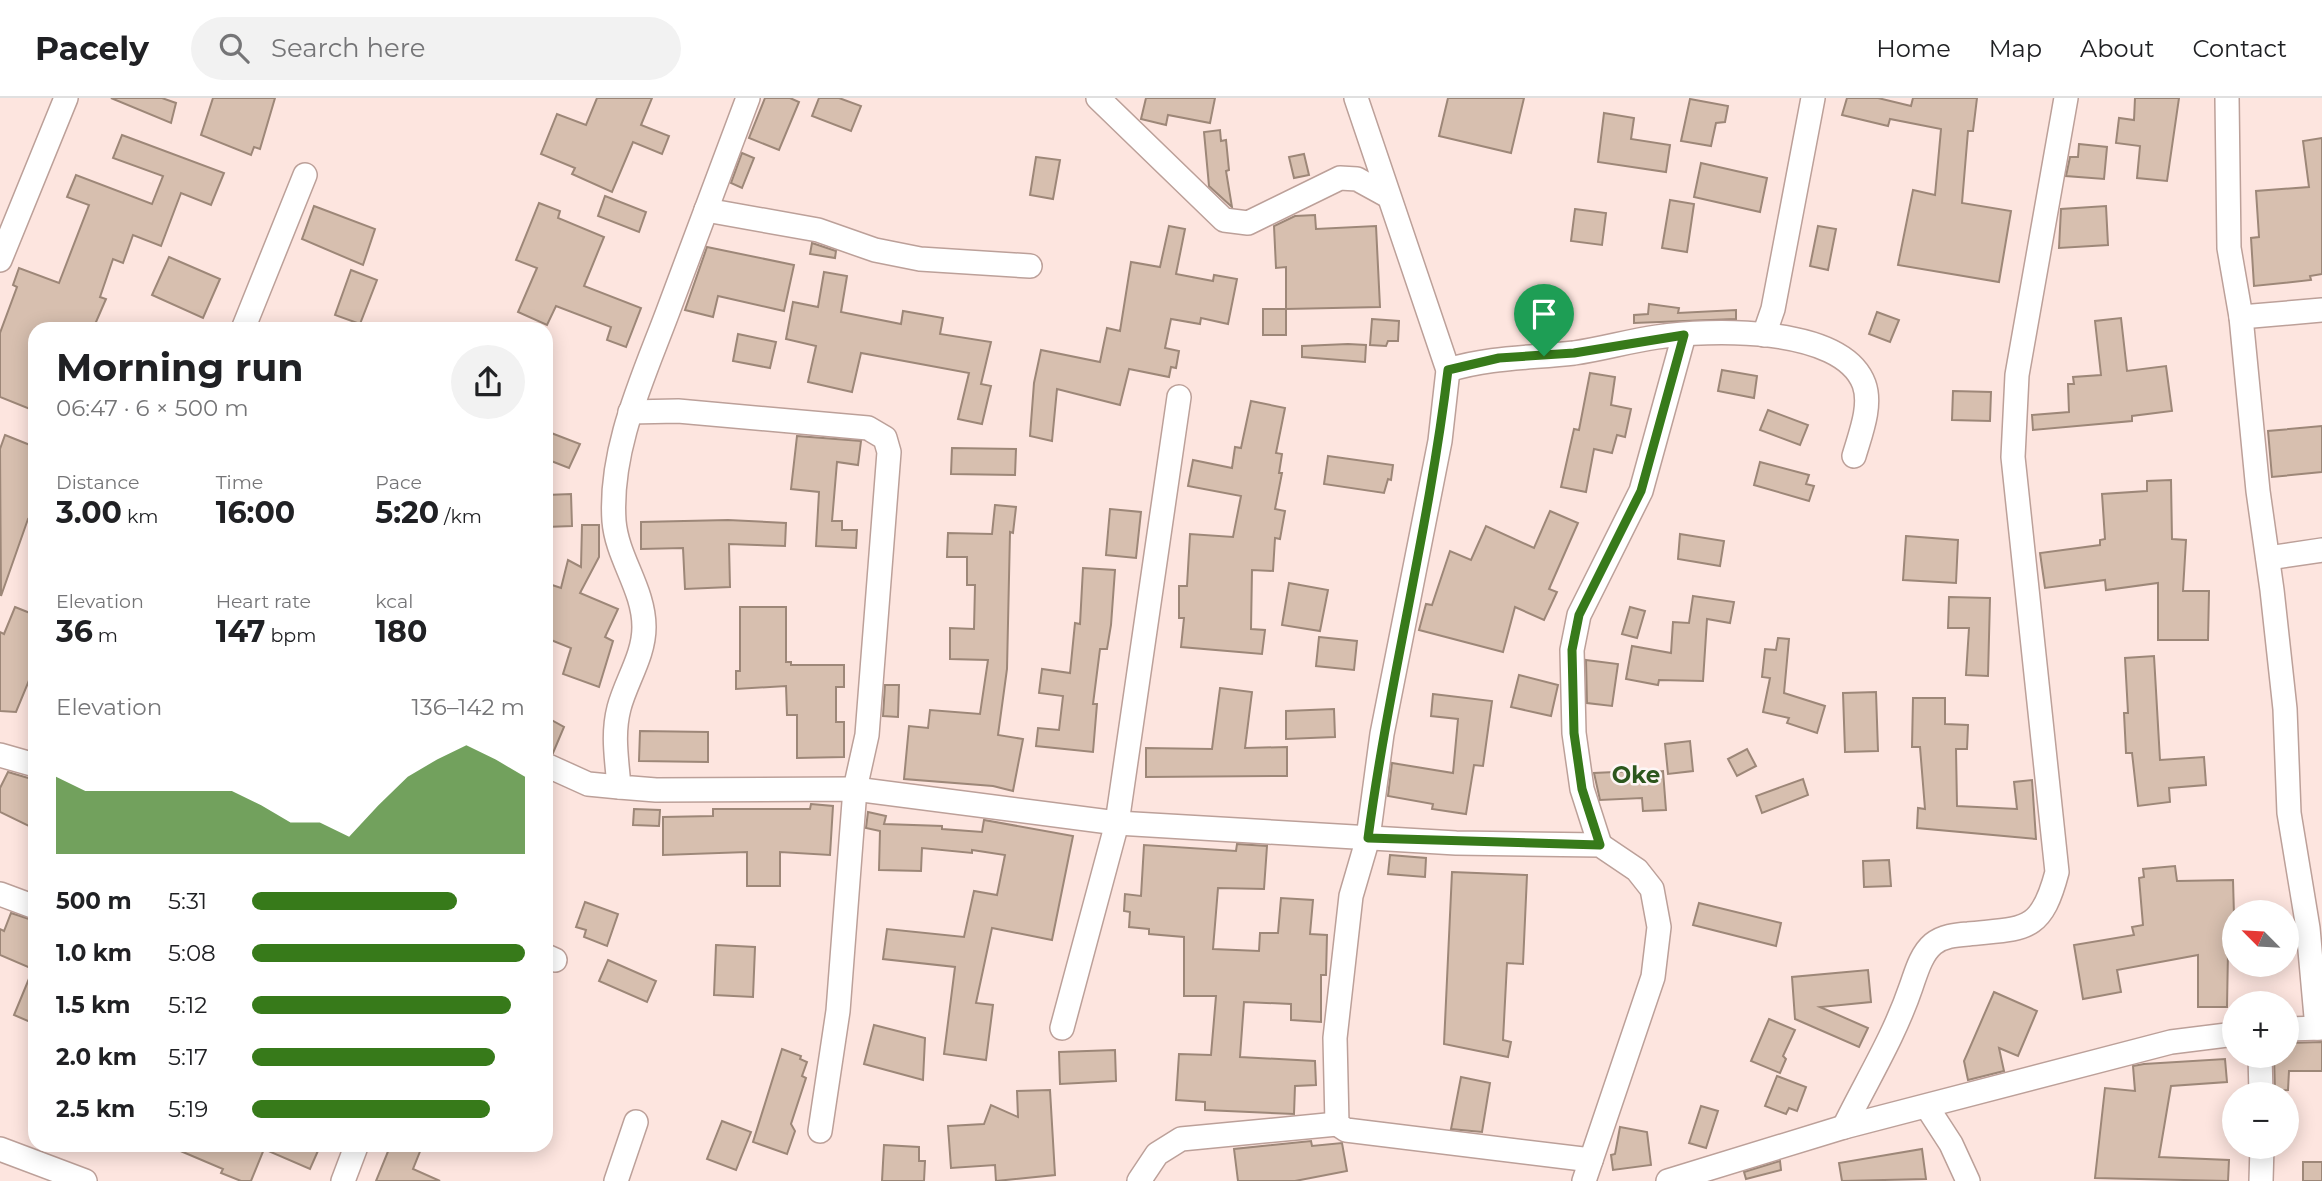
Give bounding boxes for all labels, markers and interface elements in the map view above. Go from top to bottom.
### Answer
search box [191,17,681,80]
text: Pacely [35,28,149,68]
icon: search [215,29,253,67]
text: Search here [271,32,426,64]
text: Home [1876,34,1951,63]
text: Map [1989,34,2042,63]
text: About [2080,34,2154,63]
text: Contact [2192,34,2287,63]
pin [1514,284,1574,356]
icon: arrive [1525,295,1563,333]
text: Morning run [56,344,304,391]
button: share [451,345,525,419]
text: 06:47 · 6 × 500 m [56,394,249,422]
text: Distance [56,471,139,494]
text: Time [216,471,263,494]
text: Pace [375,471,422,494]
text: 3.00 [56,494,122,531]
text: 16:00 [216,494,295,531]
text: 5:20 [375,494,439,531]
text: km [122,505,158,528]
text: /km [439,505,482,528]
text: Elevation [56,590,144,613]
text: Heart rate [216,590,311,613]
text: kcal [375,590,413,613]
text: 36 [56,613,93,650]
text: 147 [216,613,265,650]
text: 180 [375,613,427,650]
text: m [93,624,118,647]
text: bpm [265,624,316,647]
text: Elevation [56,693,162,721]
text: 136–142 m [412,693,525,721]
district label: Oke [1612,761,1660,789]
text: 500 m [56,887,132,915]
text: 5:31 [168,887,207,915]
north arrow [2222,900,2300,976]
map controls [2222,900,2299,1159]
text: 1.0 km [56,939,132,967]
text: 5:08 [168,939,216,967]
text: 1.5 km [56,991,130,1019]
text: 5:12 [168,991,207,1019]
button: + [2222,991,2299,1068]
text: 2.0 km [56,1043,137,1071]
text: 5:17 [168,1043,208,1071]
button: − [2222,1082,2299,1159]
text: 2.5 km [56,1095,135,1123]
text: 5:19 [168,1095,208,1123]

